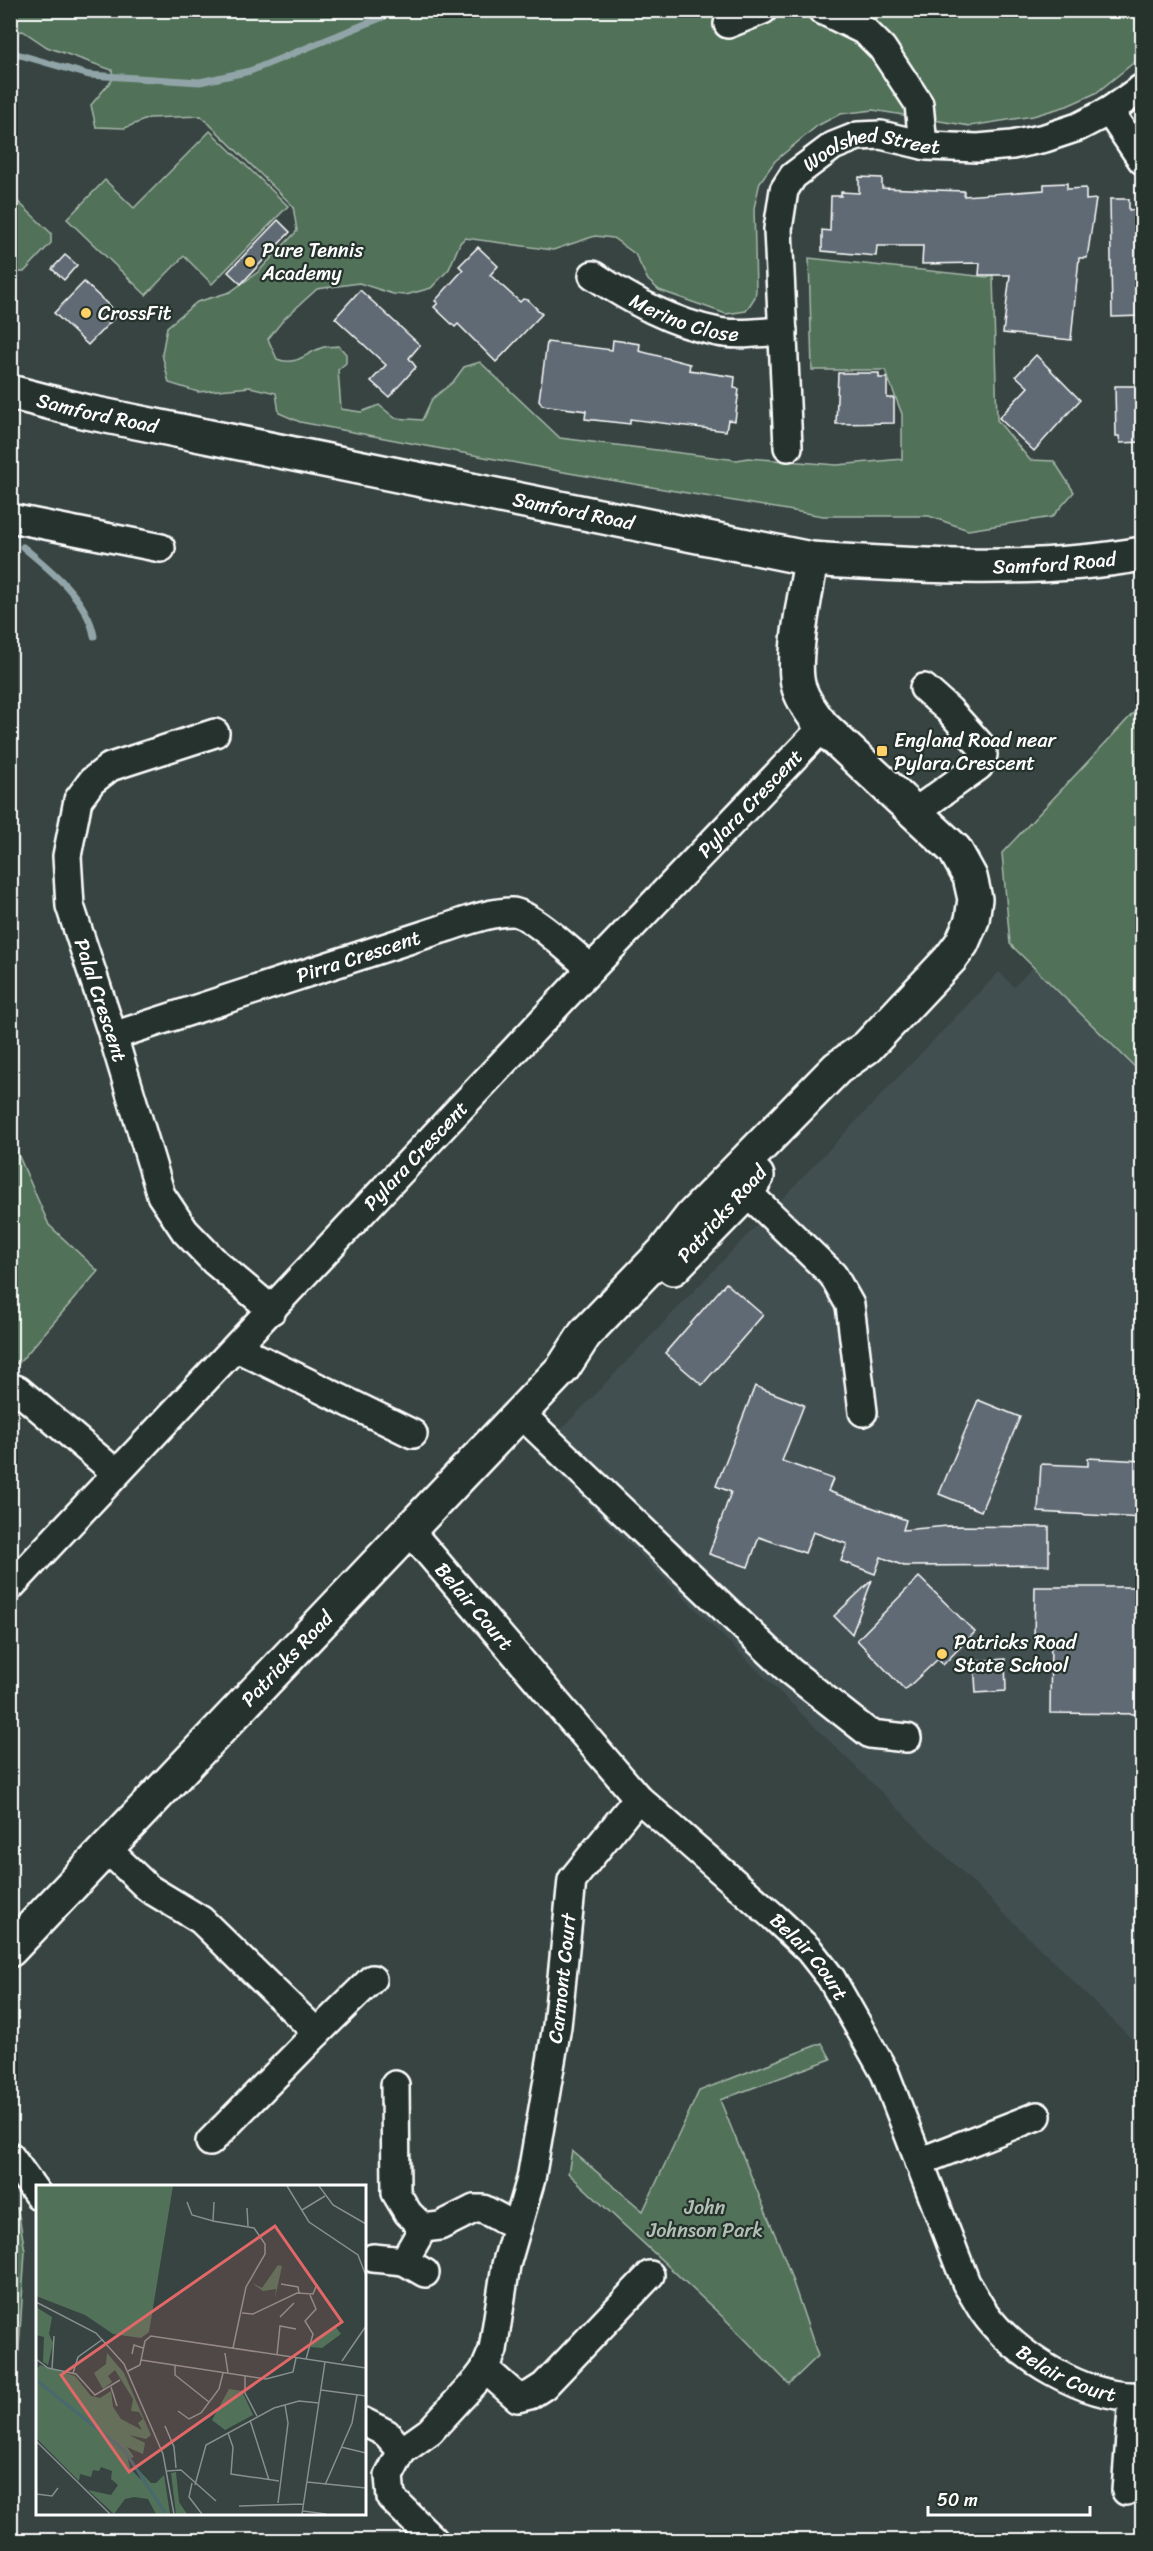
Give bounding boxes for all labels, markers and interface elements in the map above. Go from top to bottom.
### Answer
street label: Woolshed Street [794,117,941,181]
place label: Pure Tennis Academy [261,233,364,291]
marker: Pure Tennis Academy [243,255,257,269]
street label: Merino Close [623,283,739,351]
place label: CrossFit [98,296,172,331]
marker: CrossFit [79,306,93,320]
street label: Samford Road [33,382,163,444]
street label: Samford Road [510,481,639,541]
street label: Samford Road [993,541,1120,584]
place label: England Road near Pylara Crescent [894,723,1057,781]
street label: Pylara Crescent [689,740,812,866]
marker: England Road near Pylara Crescent [875,744,889,758]
street label: Pirra Crescent [292,920,425,993]
street label: Palal Crescent [64,934,137,1066]
street label: Pylara Crescent [354,1092,477,1219]
street label: Patricks Road [668,1156,777,1271]
street label: Belair Court [426,1554,523,1659]
street label: Patricks Road [232,1601,343,1715]
place label: Patricks Road State School [954,1625,1078,1683]
marker: Patricks Road State School [935,1647,949,1661]
street label: Belair Court [761,1904,858,2007]
street label: Carmont Court [537,1911,586,2046]
inset map [36,2185,366,2515]
park label: John Johnson Park [646,2190,763,2248]
street label: Belair Court [1008,2335,1119,2412]
scale bar [928,2479,1090,2517]
text: 50 m [937,2484,978,2516]

